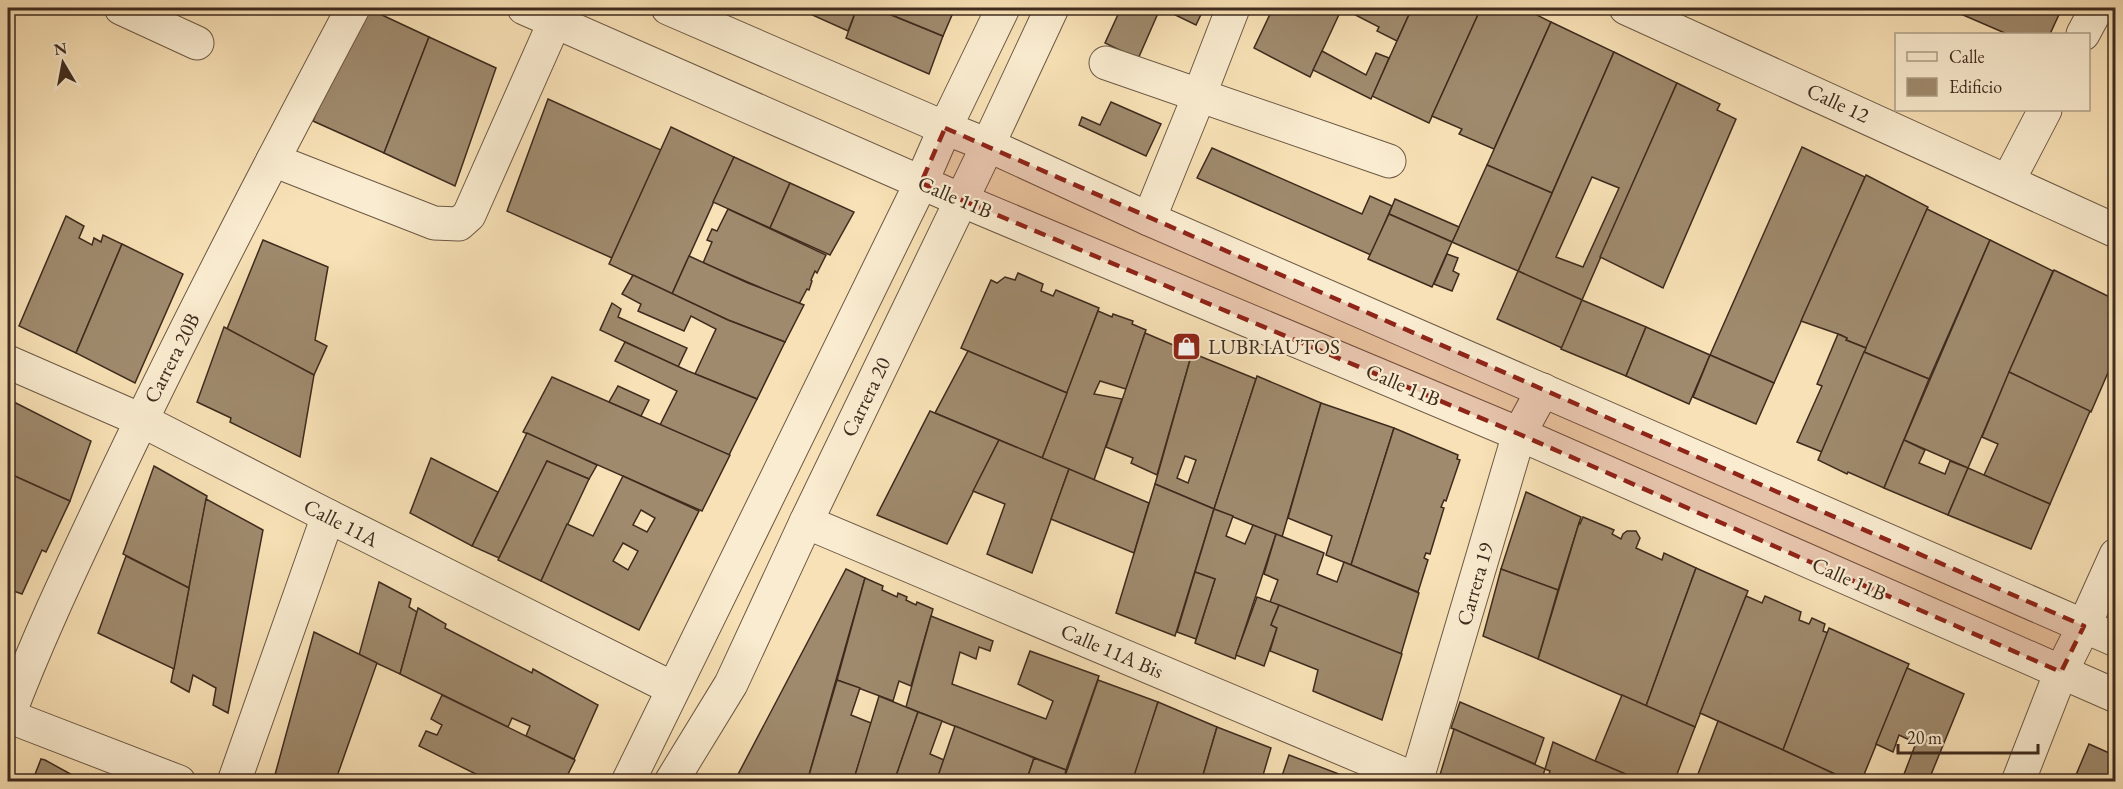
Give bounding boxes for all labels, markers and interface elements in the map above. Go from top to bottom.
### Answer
north arrow [33,33,93,93]
legend [1895,33,2090,111]
text: N [52,37,69,60]
text: Calle [1949,45,1985,68]
text: Edificio [1949,75,2002,98]
street label: Calle 12 [1803,76,1874,129]
street label: Calle 11B [914,169,996,224]
street label: Carrera 20B [137,308,206,407]
shop icon: LUBRIAUTOS [1171,331,1203,363]
place label: LUBRIAUTOS [1208,333,1340,360]
street label: Carrera 20 [835,353,896,441]
street label: Calle 11B [1362,357,1444,412]
street label: Calle 11A [299,492,384,553]
street label: Carrera 19 [1450,539,1499,629]
street label: Calle 11B [1808,550,1890,607]
street label: Calle 11A Bis [1057,617,1168,684]
scale bar [1898,717,2038,755]
text: 20 m [1907,726,1942,749]

